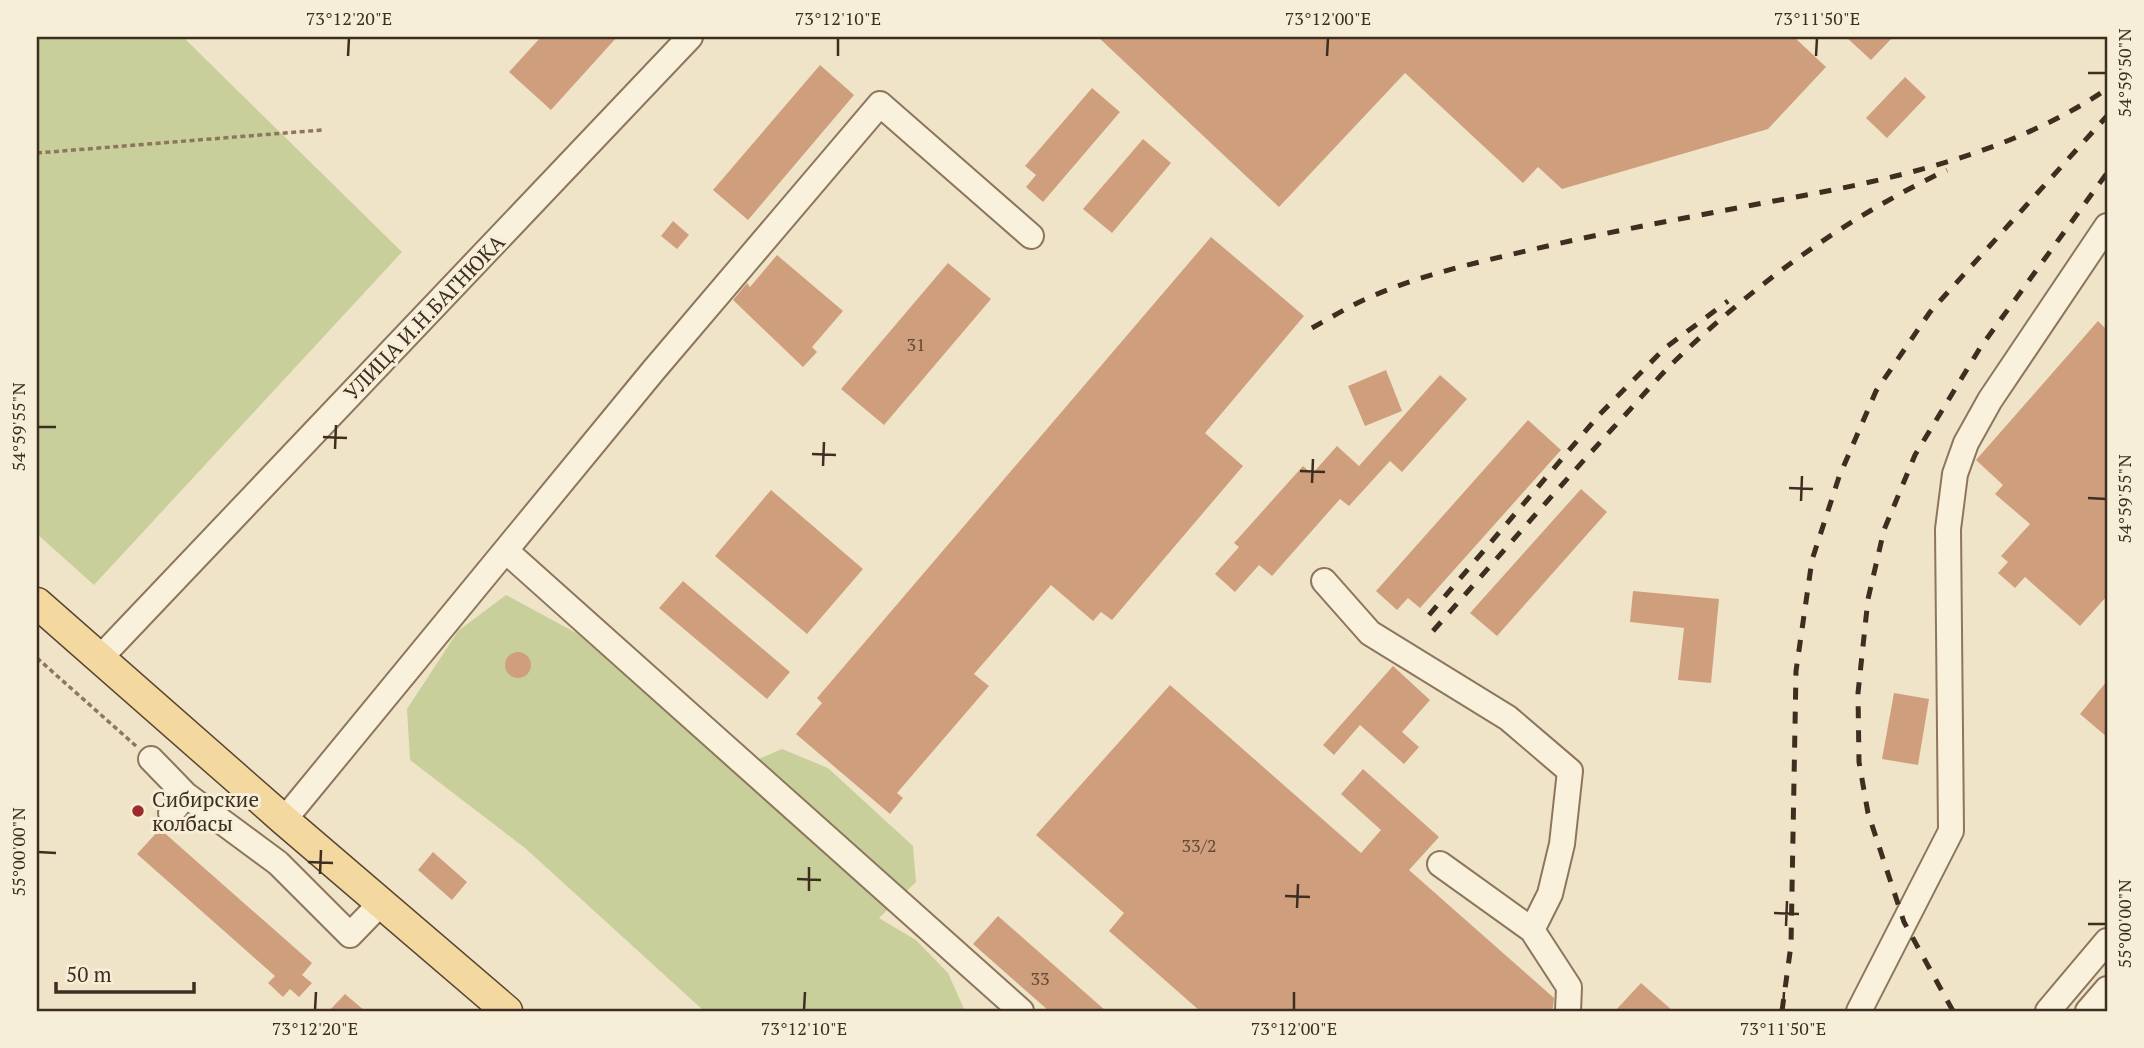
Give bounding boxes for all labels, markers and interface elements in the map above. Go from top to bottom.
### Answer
text: 73°12'20"E [306,6,392,30]
text: 73°12'10"E [795,6,881,30]
text: 73°12'00"E [1285,6,1371,30]
text: 73°11'50"E [1774,6,1860,30]
text: 54°59'50"N [2112,28,2136,118]
street label: УЛИЦА И.Н.БАГНЮКА [338,228,511,406]
house number: 31 [906,332,926,356]
text: 54°59'55"N [6,382,30,472]
text: 54°59'55"N [2112,454,2136,544]
place label: Сибирские колбасы [152,785,259,837]
marker: Сибирские колбасы [130,803,146,819]
text: 55°00'00"N [6,807,30,897]
house number: 33/2 [1182,833,1216,857]
text: 55°00'00"N [2112,879,2136,969]
scale bar [56,950,194,994]
text: 50 m [66,960,112,988]
house number: 33 [1030,966,1050,990]
text: 73°12'20"E [272,1016,358,1040]
text: 73°12'10"E [761,1016,847,1040]
text: 73°12'00"E [1251,1016,1337,1040]
text: 73°11'50"E [1740,1016,1826,1040]

